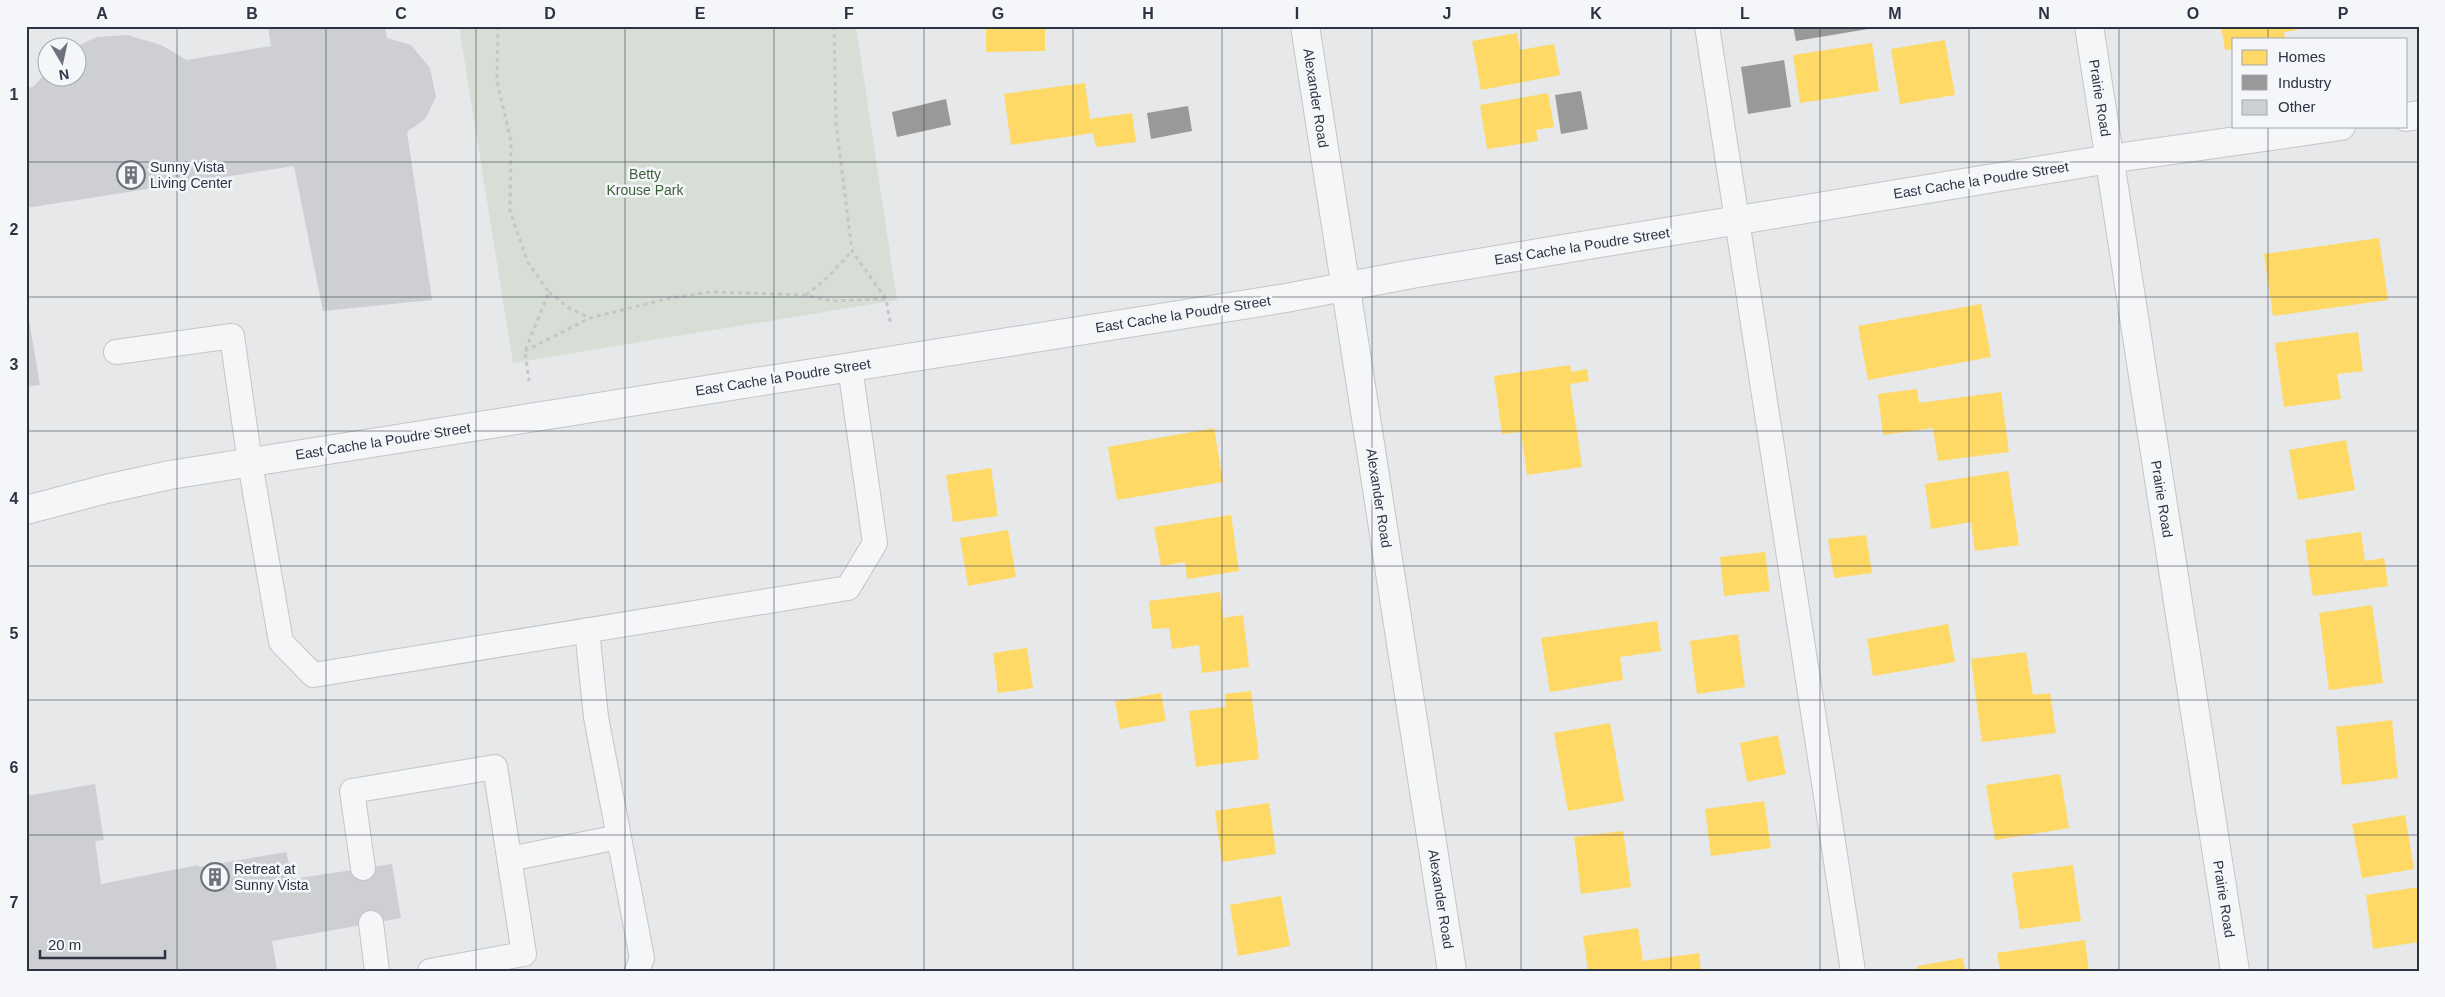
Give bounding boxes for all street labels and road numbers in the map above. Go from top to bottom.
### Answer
street label: Alexander Road [1300,47,1332,149]
street label: Prairie Road [2086,58,2114,138]
street label: East Cache la Poudre Street [1892,158,2070,202]
street label: East Cache la Poudre Street [1493,224,1671,268]
street label: East Cache la Poudre Street [1094,292,1272,336]
street label: East Cache la Poudre Street [694,355,872,399]
street label: East Cache la Poudre Street [294,419,472,463]
street label: Alexander Road [1363,447,1395,549]
street label: Prairie Road [2148,459,2176,539]
street label: Alexander Road [1425,848,1457,950]
street label: Prairie Road [2210,859,2238,939]

